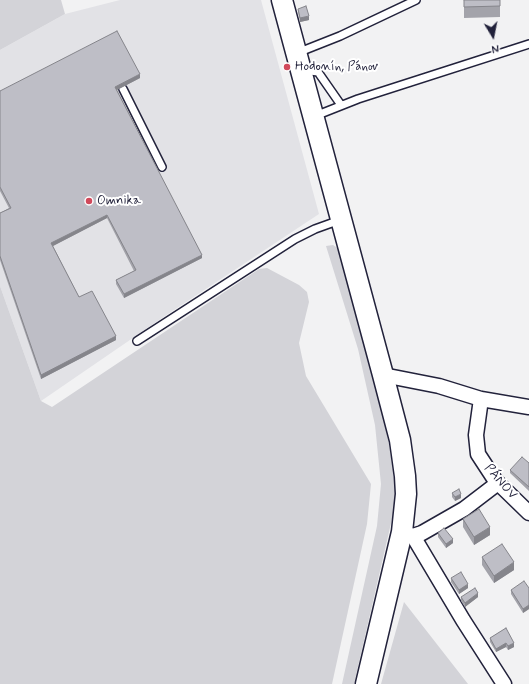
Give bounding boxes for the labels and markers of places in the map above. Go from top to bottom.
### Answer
place label: Hodonín, Pánov [295,59,378,75]
marker: Hodonín, Pánov [282,62,292,72]
place label: Omnika [97,193,141,209]
marker: Omnika [84,196,94,206]

